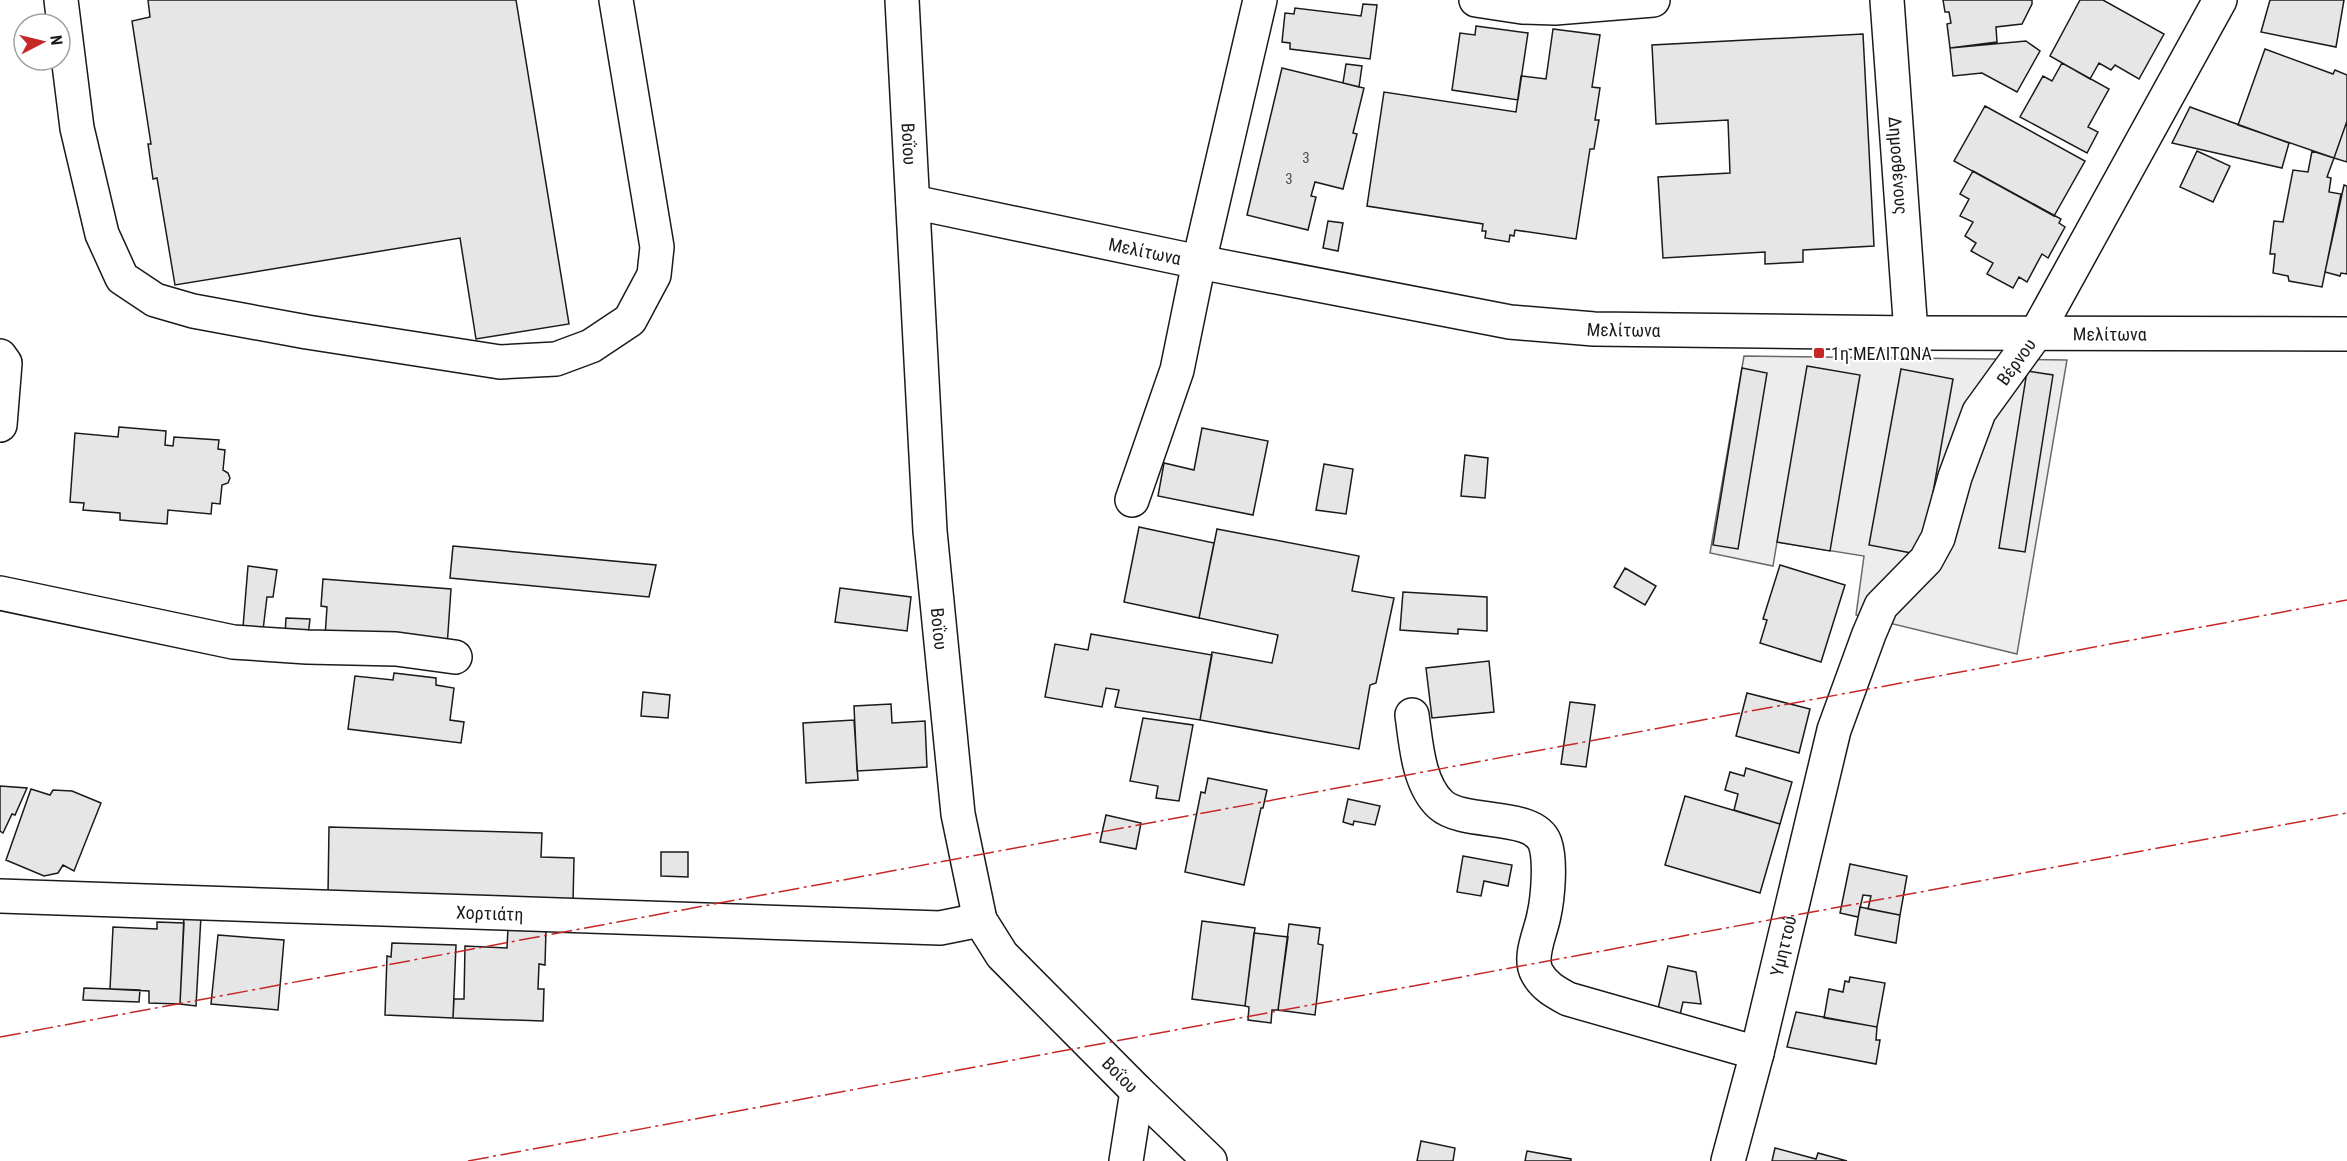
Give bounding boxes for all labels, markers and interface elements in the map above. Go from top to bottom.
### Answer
north arrow [12,12,72,72]
text: N [46,34,66,46]
street label: Δημοσθένους [1885,116,1913,215]
street label: Βοΐου [898,122,921,165]
house number: 3 [1302,149,1310,167]
house number: 3 [1285,170,1293,188]
street label: Μελίτωνα [1107,233,1183,269]
street label: Μελίτωνα [1586,318,1661,340]
street label: Μελίτωνα [2073,323,2147,344]
street label: Βέρνου [1992,334,2040,389]
place label: 1η ΜΕΛΙΤΩΝΑ [1831,343,1932,364]
marker: 1η ΜΕΛΙΤΩΝΑ [1812,346,1826,360]
street label: Βοΐου [927,607,952,651]
street label: Χορτιάτη [456,901,524,924]
street label: Υμηττού [1765,913,1800,978]
street label: Βοΐου [1098,1052,1143,1097]

